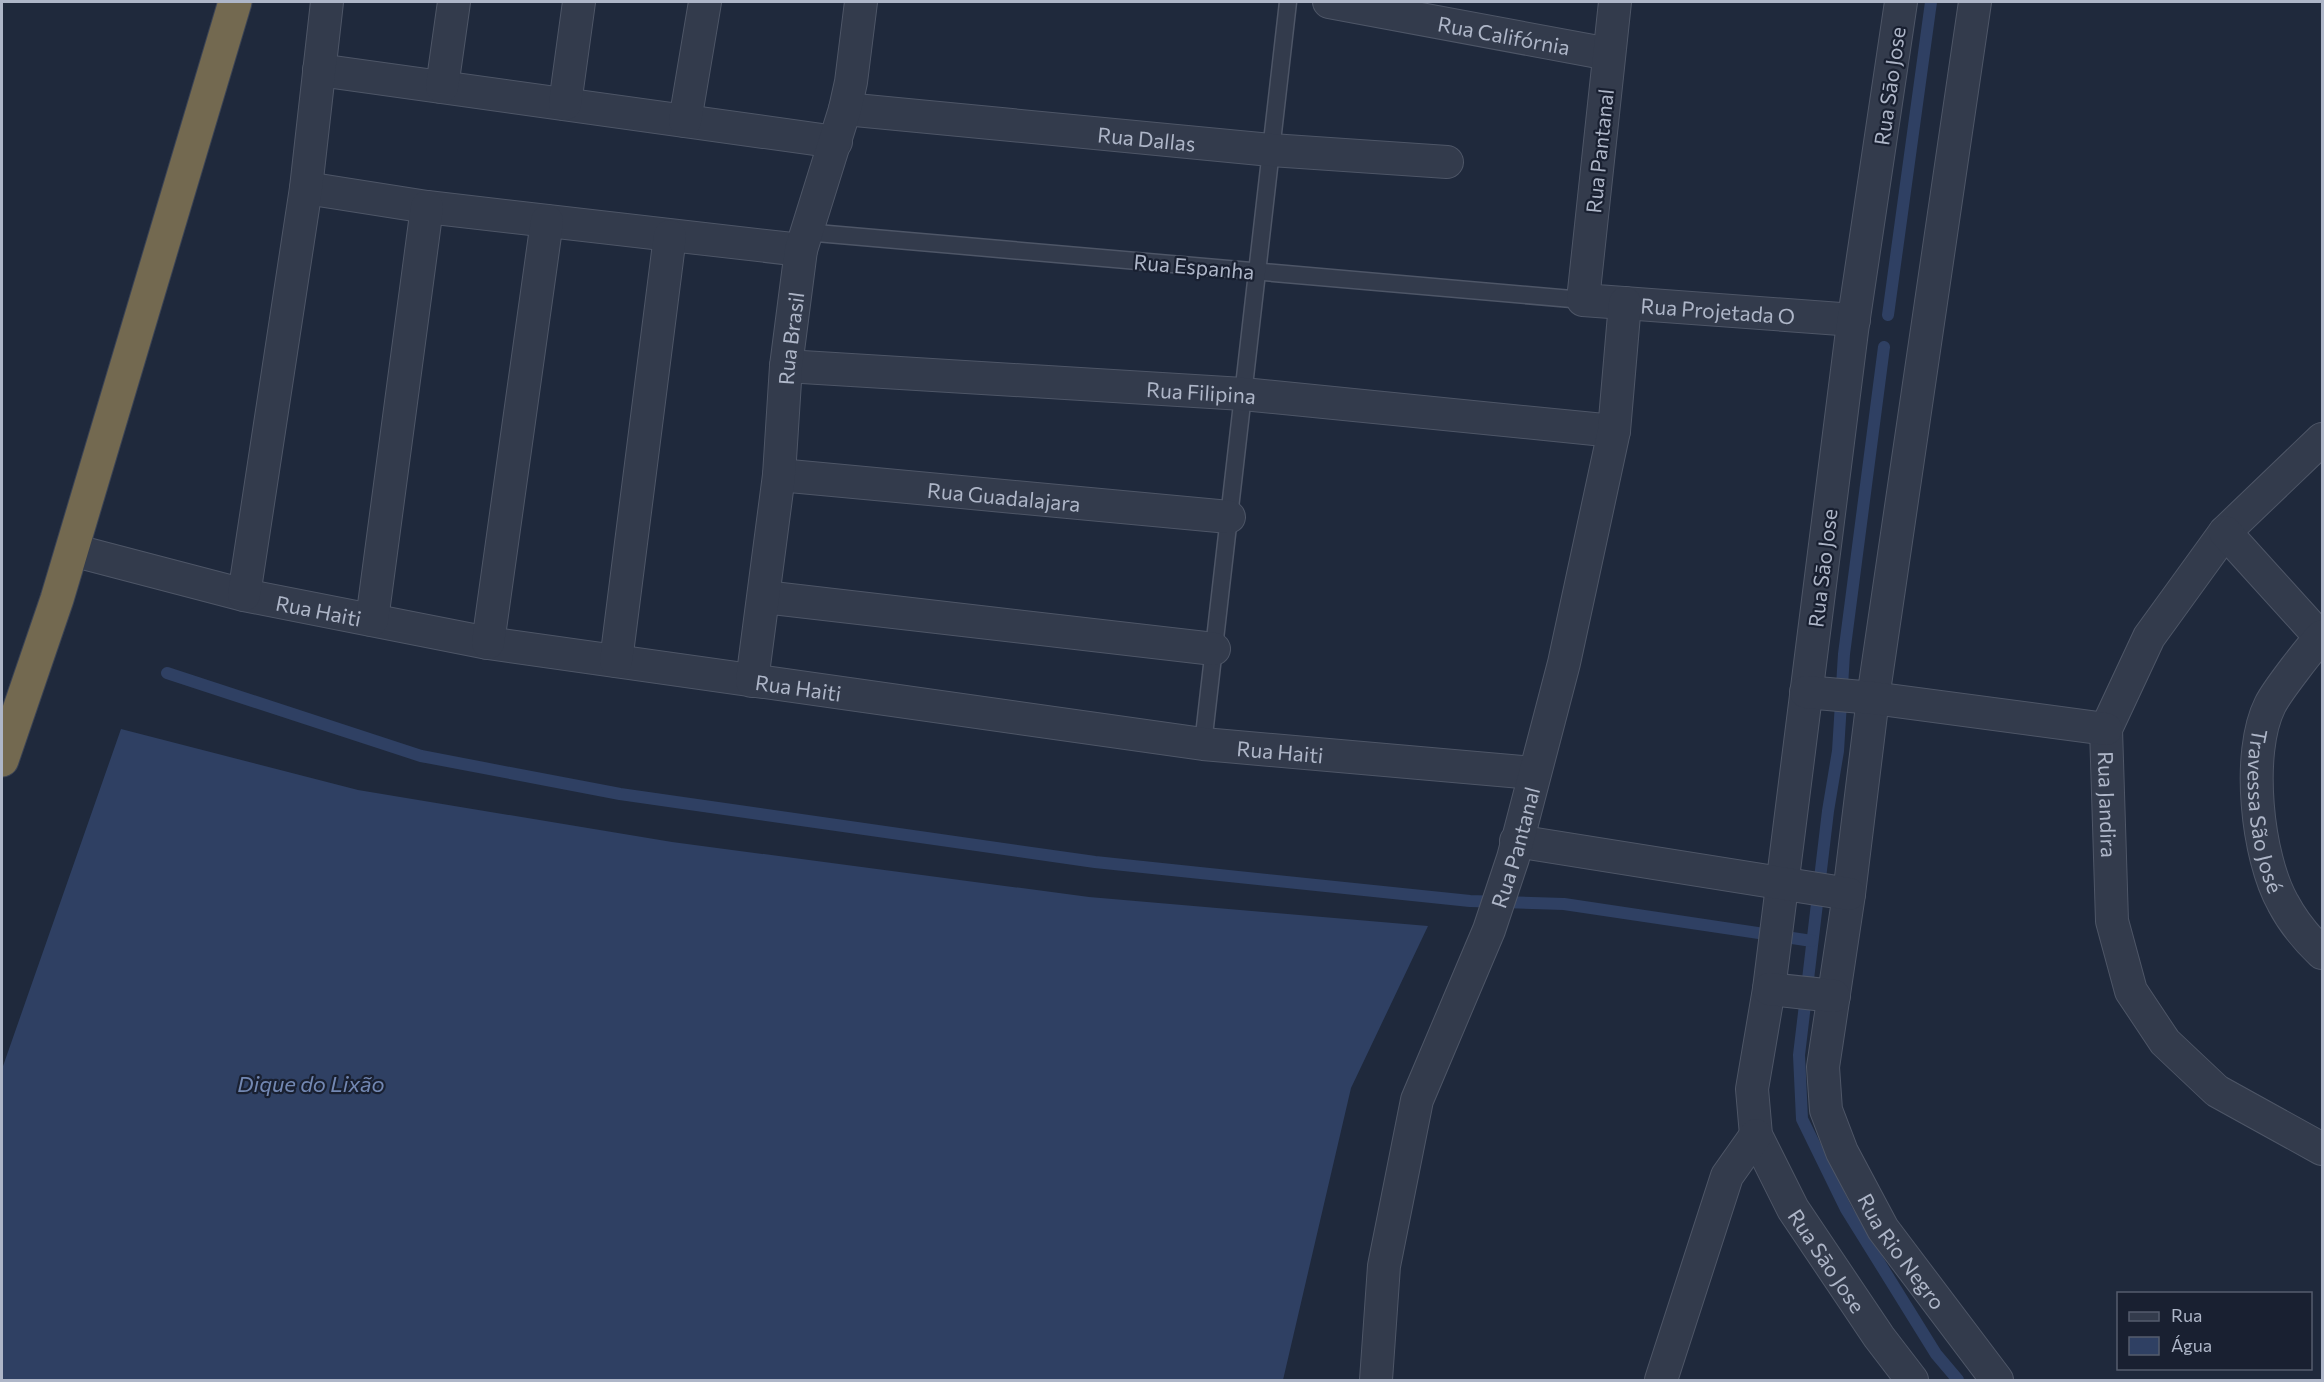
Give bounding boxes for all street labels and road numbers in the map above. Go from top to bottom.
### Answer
street label: Rua Califórnia [1436,10,1572,59]
street label: Rua Sāo Jose [1868,25,1910,147]
street label: Rua Pantanal [1580,88,1618,214]
street label: Rua Dallas [1096,121,1197,155]
street label: Rua Espanha [1133,248,1255,284]
street label: Rua Brasil [772,290,808,386]
street label: Rua Projetada O [1640,292,1796,328]
street label: Rua Filipina [1146,376,1257,408]
street label: Rua Guadalajara [926,476,1082,516]
street label: Rua Sāo Jose [1802,507,1842,629]
street label: Rua Haiti [274,589,364,630]
street label: Rua Haiti [754,668,843,705]
street label: Travessa São José [2244,727,2289,896]
street label: Rua Haiti [1236,735,1325,767]
street label: Rua Jandira [2094,751,2123,858]
street label: Rua Pantanal [1485,784,1544,911]
street label: Rua Rio Negro [1854,1189,1951,1314]
street label: Rua Sāo Jose [1784,1204,1871,1317]

